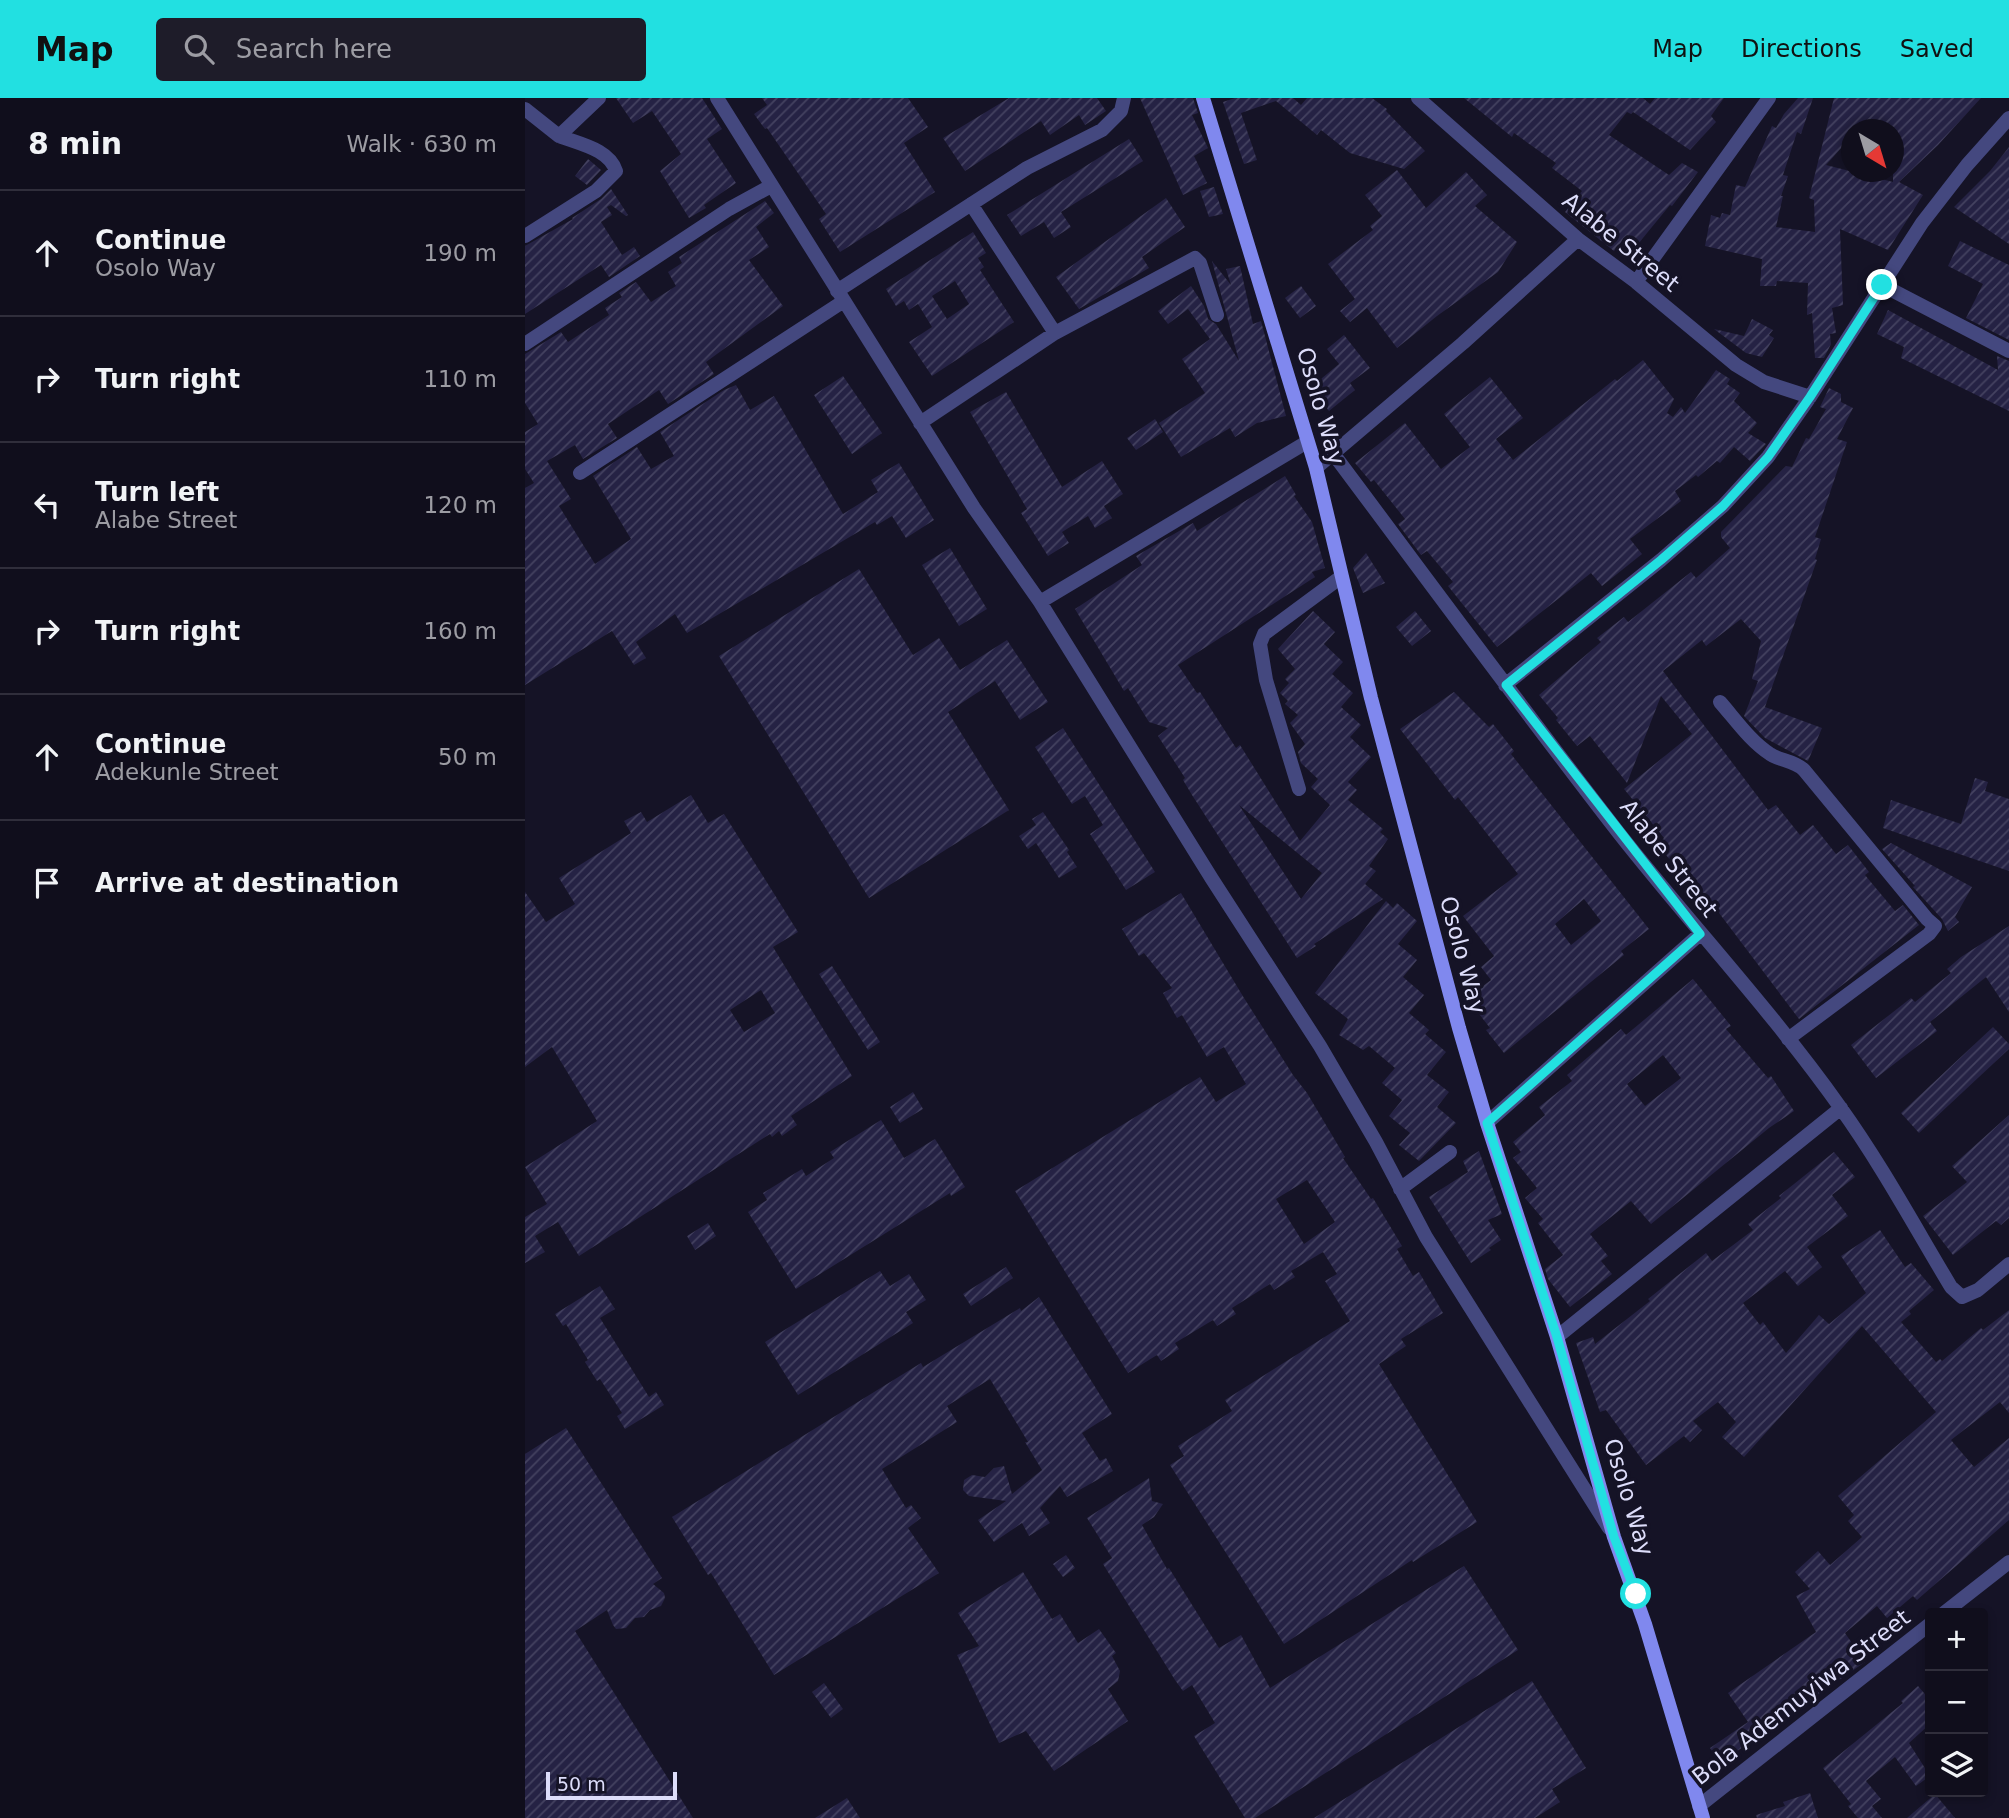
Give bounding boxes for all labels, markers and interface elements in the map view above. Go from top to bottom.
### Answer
search box [156,18,646,81]
text: Map [35,30,114,69]
icon: search [180,30,218,68]
text: Search here [236,34,392,64]
text: Map [1652,35,1703,63]
text: Directions [1741,35,1862,63]
text: Saved [1900,35,1974,63]
north arrow [1841,119,1904,182]
text: 8 min [28,126,122,161]
text: Walk · 630 m [346,131,497,157]
street label: Alabe Street [1558,187,1684,297]
text: Continue [95,225,226,255]
icon: ahead [28,234,66,272]
text: 190 m [423,240,497,266]
text: Osolo Way [95,255,216,281]
route end [1866,269,1897,300]
street label: Osolo Way [1292,344,1350,468]
icon: right [28,360,66,398]
text: Turn right [95,364,240,394]
text: 110 m [423,366,497,392]
text: Turn left [95,477,219,507]
icon: left [28,486,66,524]
text: 120 m [423,492,497,518]
text: Alabe Street [95,507,237,533]
icon: right [28,612,66,650]
text: Turn right [95,616,240,646]
text: 160 m [423,618,497,644]
text: Continue [95,729,226,759]
icon: ahead [28,738,66,776]
text: 50 m [438,744,497,770]
text: Adekunle Street [95,759,279,785]
street label: Alabe Street [1615,794,1723,922]
icon: arrive [28,864,66,902]
text: Arrive at destination [95,868,399,898]
street label: Osolo Way [1435,893,1491,1017]
street label: Osolo Way [1599,1435,1659,1559]
route start [1620,1578,1651,1609]
street label: Bola Ademuyiwa Street [1687,1604,1915,1790]
map controls [1925,1608,1988,1797]
button: + [1925,1608,1988,1671]
button: − [1925,1671,1988,1734]
button: layers [1925,1734,1988,1797]
scale bar [546,1769,677,1801]
text: 50 m [557,1773,606,1795]

